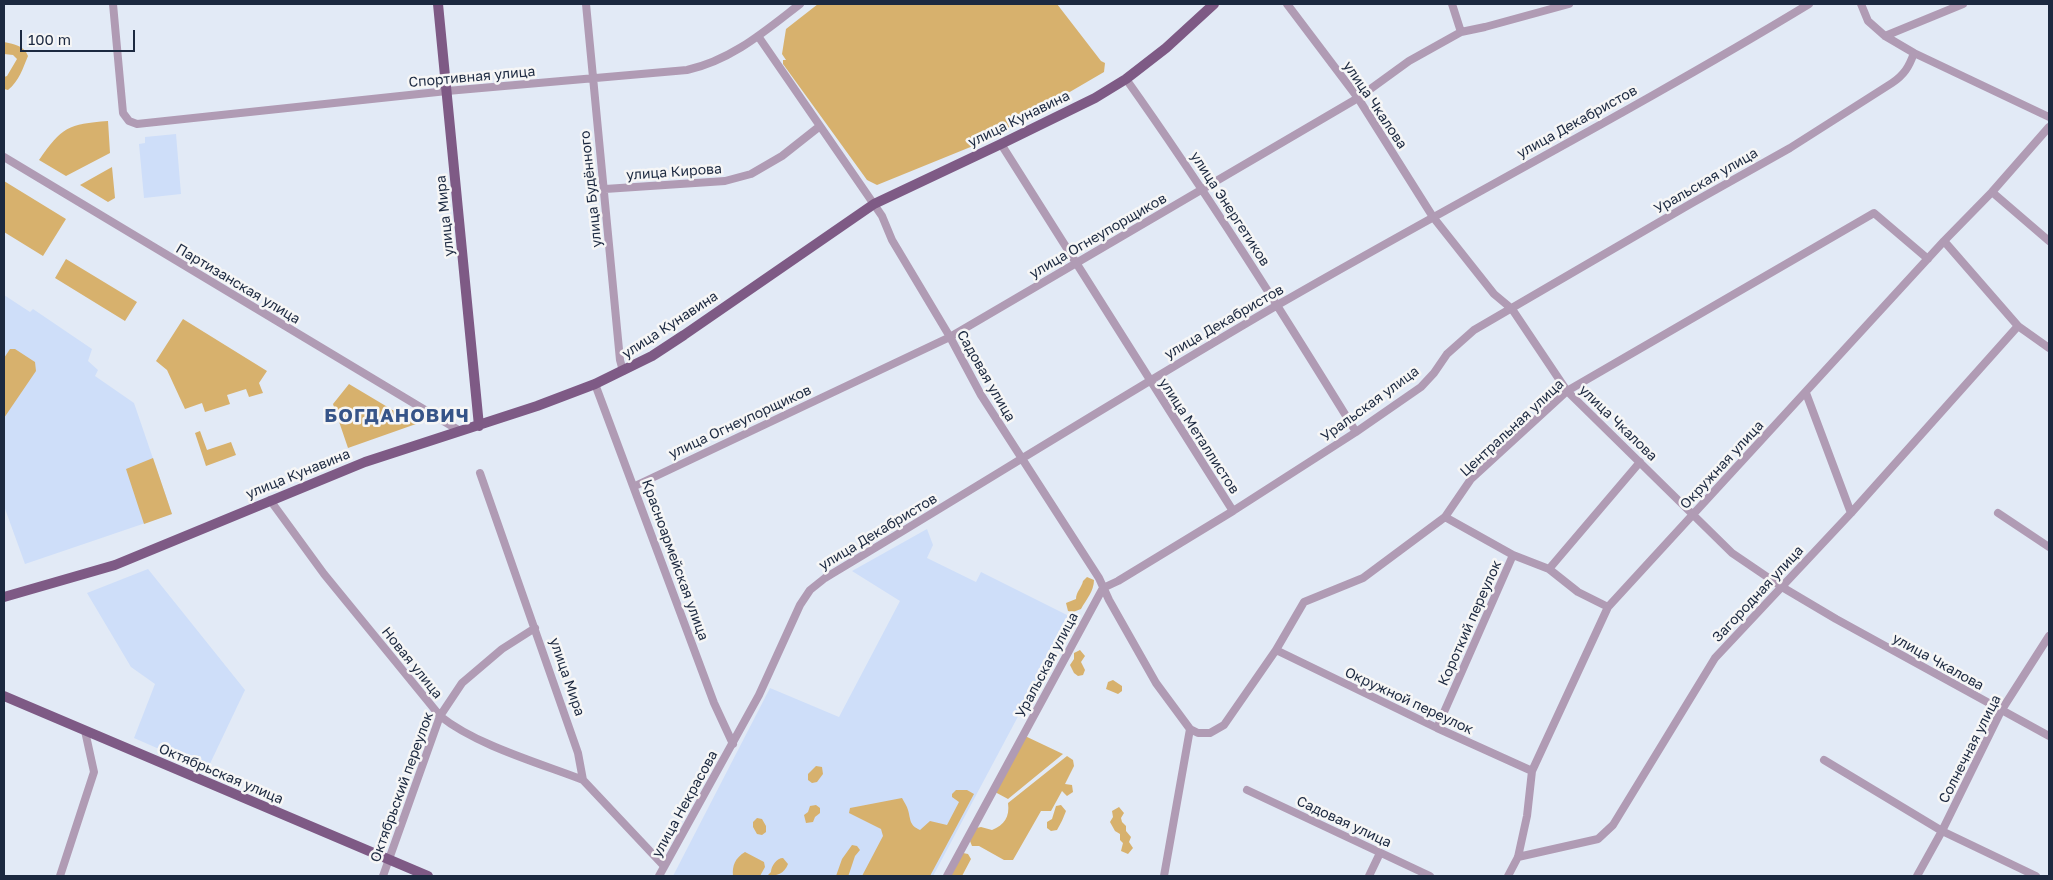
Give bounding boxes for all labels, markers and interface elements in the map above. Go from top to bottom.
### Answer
scale bar [22,20,138,52]
text: 100 m [28,30,71,48]
street label: улица Чкалова [1339,58,1411,152]
street label: Спортивная улица [408,63,536,91]
street label: улица Декабристов [1514,82,1640,162]
street label: улица Кунавина [965,87,1073,151]
street label: улица Будённого [576,130,606,248]
street label: Уральская улица [1651,144,1761,218]
street label: улица Энергетиков [1187,149,1273,269]
street label: улица Кирова [626,160,722,184]
street label: улица Мира [432,175,458,257]
street label: улица Огнеупорщиков [1027,190,1169,282]
street label: Партизанская улица [173,240,303,328]
street label: улица Декабристов [1161,281,1287,363]
street label: улица Кунавина [619,288,721,362]
street label: Садовая улица [953,327,1019,425]
street label: Уральская улица [1318,363,1422,445]
street label: улица Металлистов [1155,375,1243,497]
street label: Центральная улица [1457,376,1567,480]
street label: улица Чкалова [1575,381,1661,465]
street label: улица Огнеупорщиков [666,382,814,462]
district label: БОГДАНОВИЧ [323,405,471,427]
street label: Окружная улица [1677,417,1767,513]
street label: улица Кунавина [243,445,353,503]
street label: Красноармейская улица [638,477,712,643]
street label: улица Декабристов [816,490,940,574]
street label: Загородная улица [1709,542,1807,646]
street label: Короткий переулок [1435,558,1505,688]
street label: Уральская улица [1012,609,1082,721]
street label: Новая улица [378,624,446,702]
street label: улица Чкалова [1889,630,1987,694]
street label: улица Мира [546,636,588,718]
street label: Окружной переулок [1342,664,1476,738]
street label: Солнечная улица [1935,692,2005,806]
street label: Октябрьский переулок [367,709,437,865]
street label: Октябрьская улица [156,740,286,808]
street label: улица Некрасова [649,748,721,860]
street label: Садовая улица [1294,793,1394,851]

